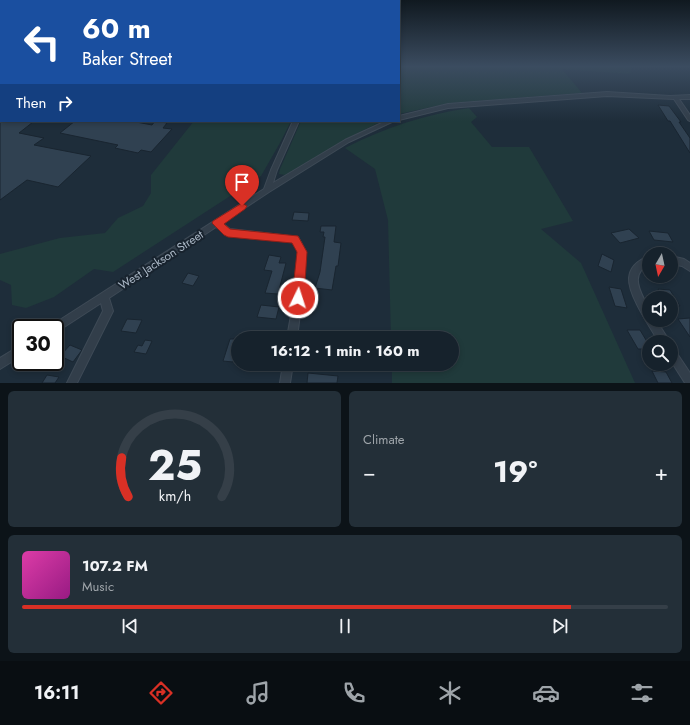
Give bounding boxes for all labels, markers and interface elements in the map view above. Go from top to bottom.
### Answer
text: 60 m [82,8,151,49]
icon: left [16,16,68,68]
text: Baker Street [82,46,172,72]
text: Then [16,92,46,114]
icon: right [54,92,76,114]
pin [225,165,259,206]
icon: arrive [231,171,253,193]
street label: West Jackson Street [115,226,207,294]
north arrow [642,247,678,283]
map controls [642,247,678,371]
position arrow [277,277,319,319]
button: sound [642,291,678,327]
speed limit sign: 30 [12,319,64,371]
button: search [642,335,678,371]
text: 16:12 · 1 min · 160 m [270,340,420,362]
text: Climate [363,430,404,449]
text: 25 [147,435,202,496]
text: 19° [493,450,537,493]
text: − [363,456,376,488]
text: + [654,456,668,488]
text: km/h [158,486,191,506]
text: 107.2 FM [82,555,148,577]
text: Music [82,577,114,596]
icon: previous [119,615,141,637]
icon: pause [334,615,356,637]
icon: next [549,615,571,637]
icon: directions [147,679,175,707]
icon: music [244,679,272,707]
icon: phone [340,679,368,707]
icon: climate [436,679,464,707]
icon: car [532,679,560,707]
icon: filters [628,679,656,707]
text: 16:11 [34,680,79,706]

